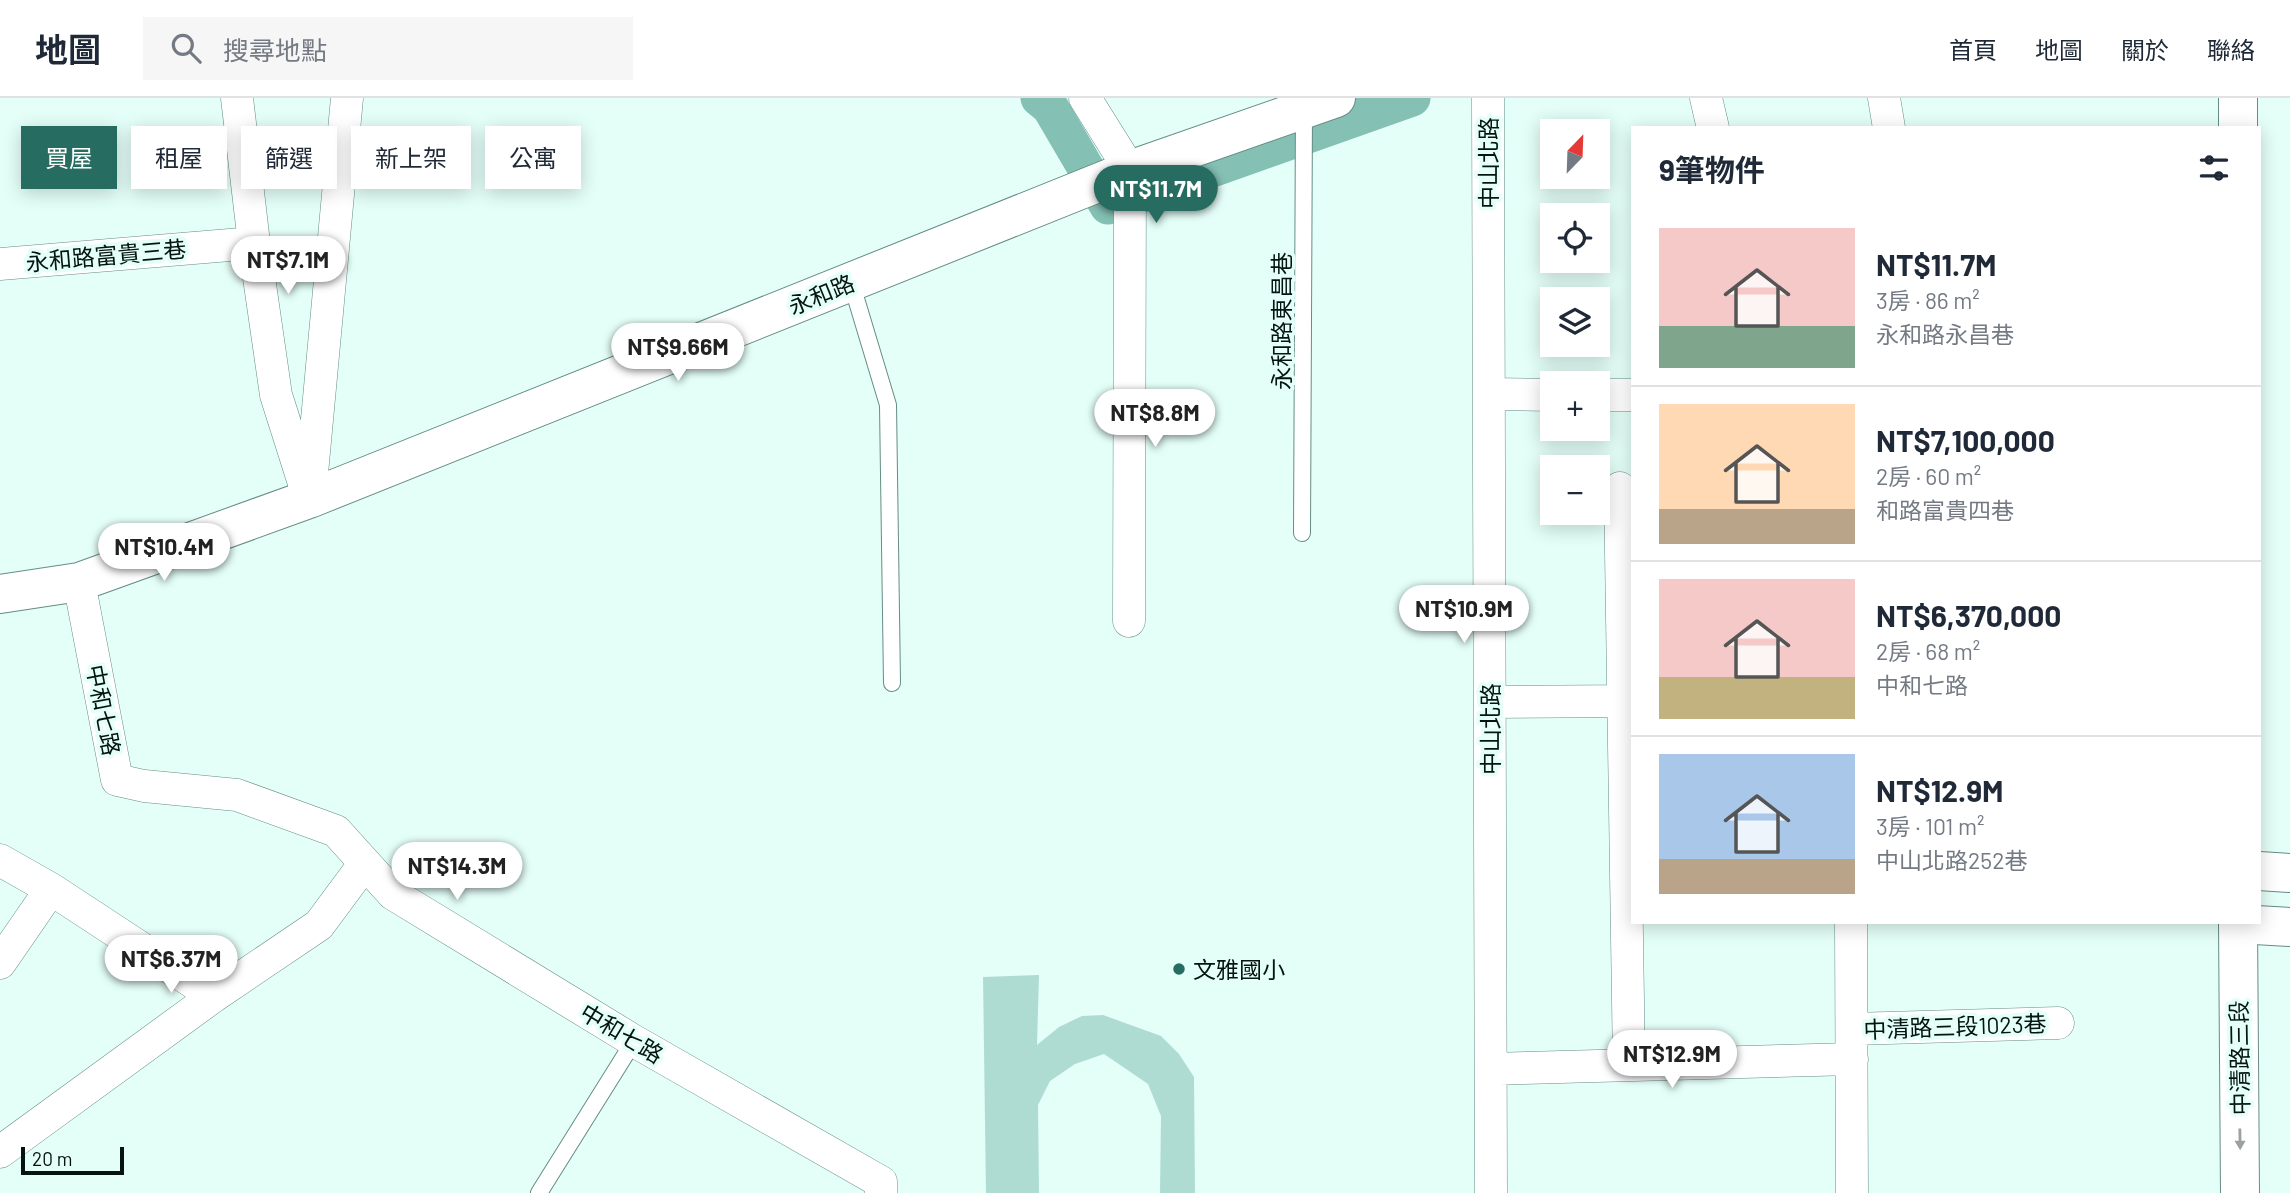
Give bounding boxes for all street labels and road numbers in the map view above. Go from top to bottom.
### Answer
street label: 中山北路 [1474,117,1502,209]
street label: 永和路富貴三巷 [25,234,187,276]
street label: 永和路東昌巷 [1267,252,1295,390]
street label: 永和路 [784,268,858,320]
street label: 中和七路 [81,662,127,758]
street label: 中山北路 [1476,683,1504,775]
street label: 中和七路 [575,997,669,1069]
street label: 中清路三段 [2224,1000,2254,1116]
street label: 中清路三段1023巷 [1863,1009,2047,1043]

